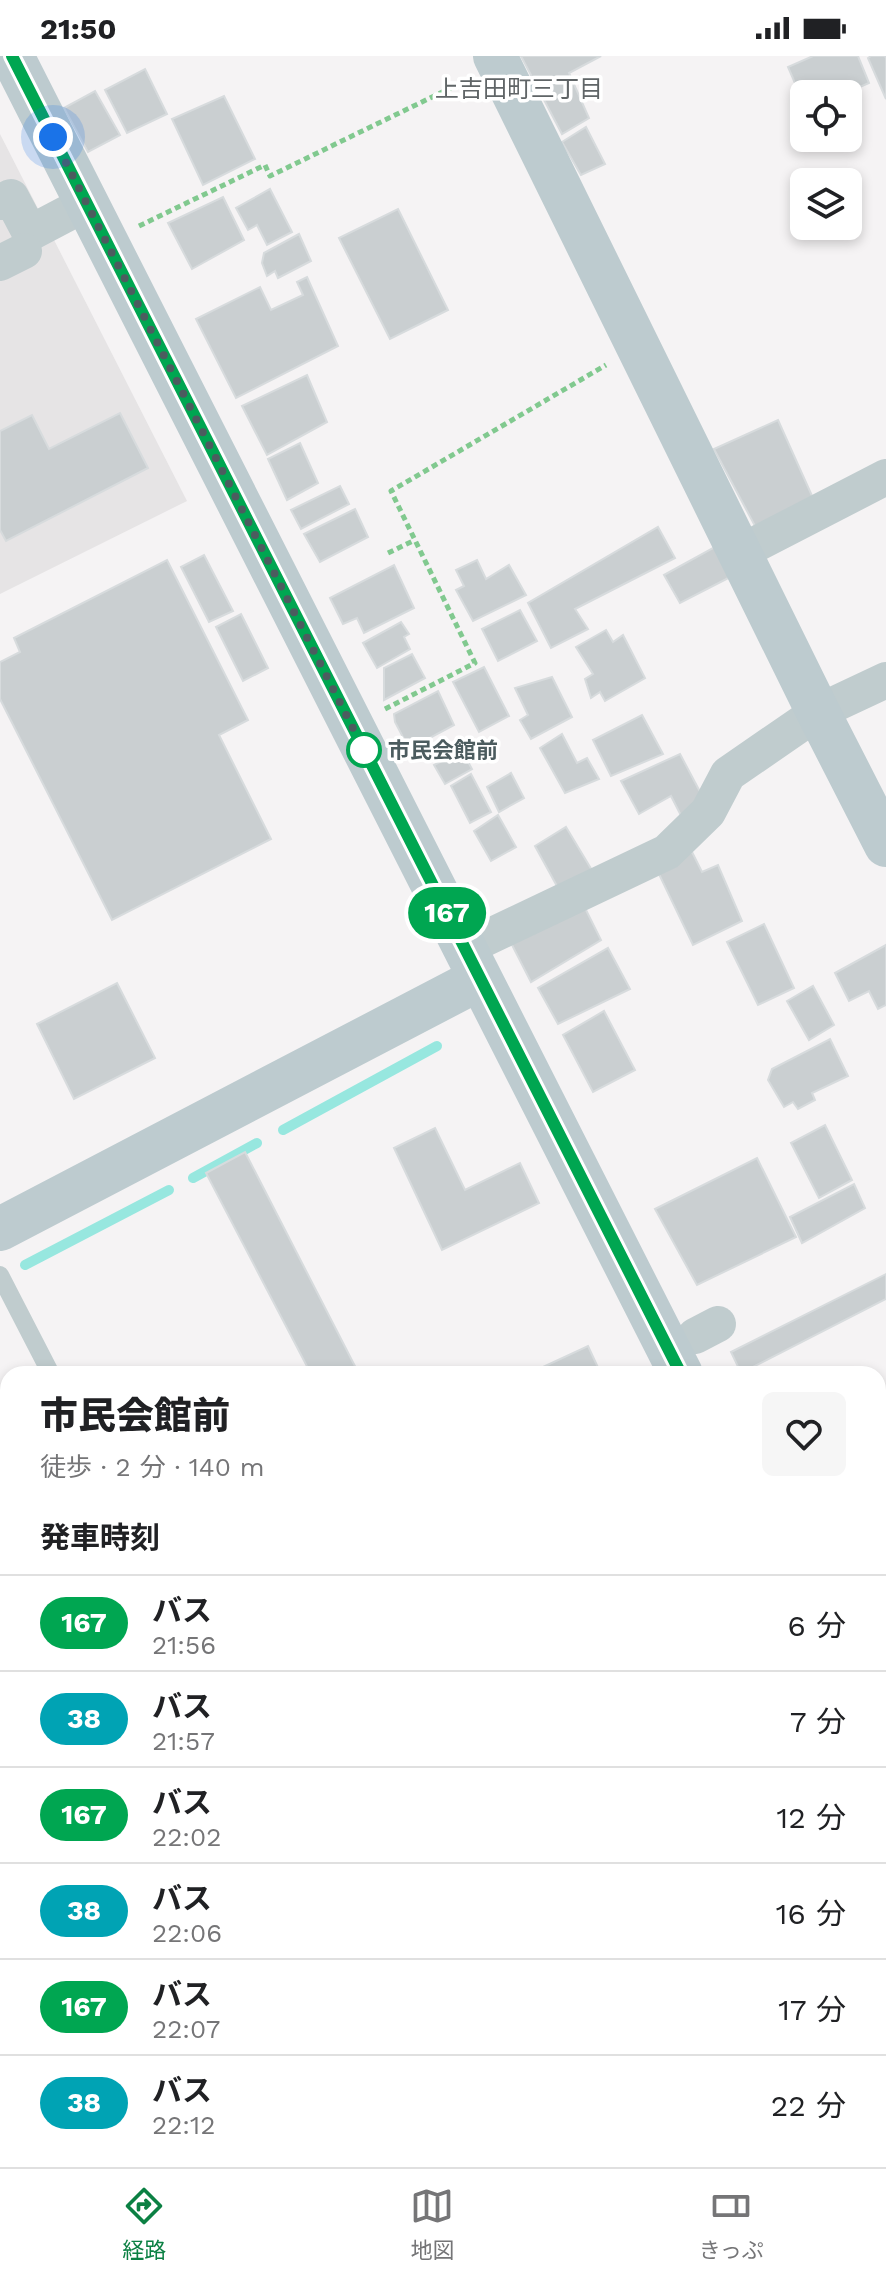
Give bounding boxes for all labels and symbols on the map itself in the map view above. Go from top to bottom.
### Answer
district label: 上吉田町三丁目 [435,75,603,103]
your location [33,117,73,157]
marker: 市民会館前 [347,733,381,767]
place label: 市民会館前 [388,738,498,763]
line badge: 167 [401,887,493,939]

